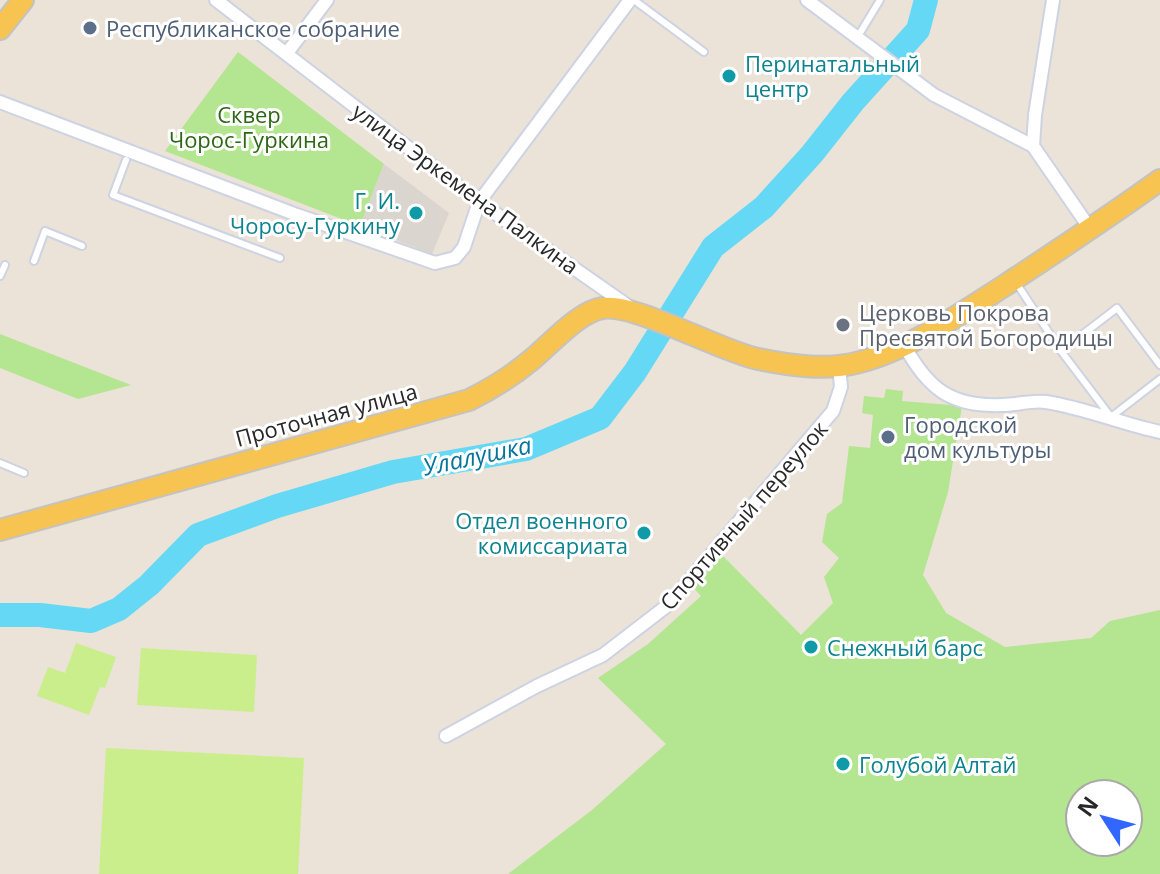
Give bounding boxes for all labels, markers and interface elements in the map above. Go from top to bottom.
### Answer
place label: Республиканское собрание [106,13,400,43]
marker: Республиканское собрание [81,19,99,37]
place label: Перинатальный центр [745,48,920,103]
marker: Перинатальный центр [720,67,738,85]
street label: улица Эркемена Палкина [347,96,585,280]
park label: Сквер Чорос-Гуркина [169,99,329,154]
place label: Г. И. Чоросу-Гуркину [230,185,401,240]
marker: Г. И. Чоросу-Гуркину [407,204,425,222]
place label: Церковь Покрова Пресвятой Богородицы [859,297,1113,352]
marker: Церковь Покрова Пресвятой Богородицы [834,316,852,334]
street label: Проточная улица [232,375,420,453]
place label: Городской дом культуры [904,409,1051,464]
street label: Спортивный переулок [652,413,834,616]
water label: Улалушка [419,427,535,483]
marker: Городской дом культуры [879,428,897,446]
place label: Отдел военного комиссариата [455,505,628,560]
marker: Отдел военного комиссариата [635,524,653,542]
place label: Снежный барс [827,632,983,662]
marker: Снежный барс [802,638,820,656]
place label: Голубой Алтай [859,749,1016,779]
marker: Голубой Алтай [834,755,852,773]
north arrow [1064,778,1144,858]
text: N [1070,790,1104,822]

